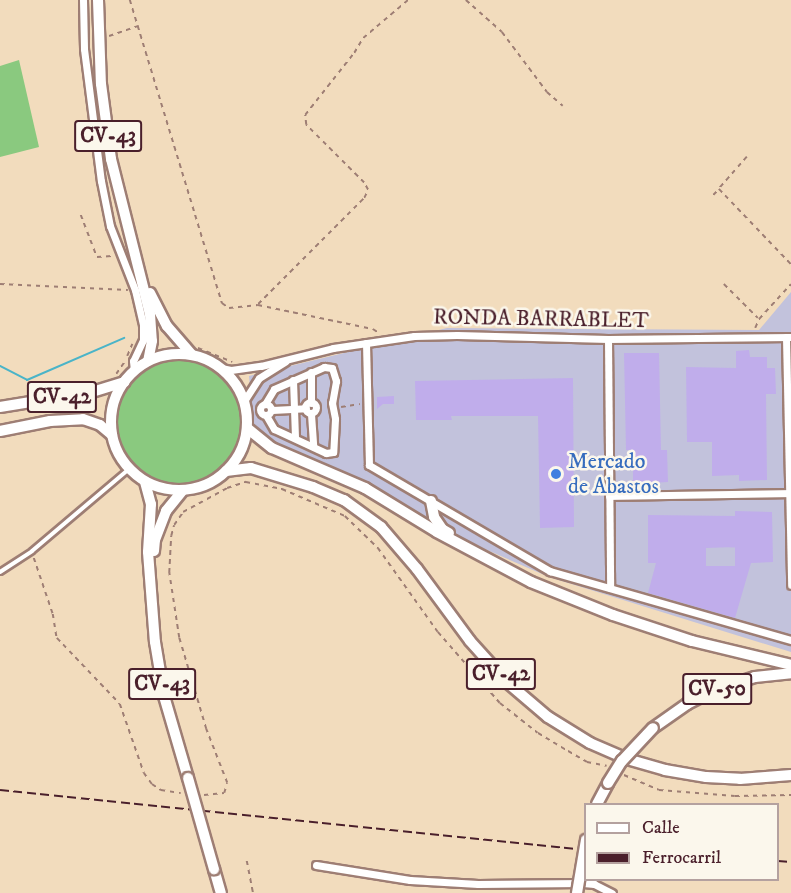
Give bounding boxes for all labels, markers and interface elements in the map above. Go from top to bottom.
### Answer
road number: CV-43 [74,118,142,154]
street label: RONDA BARRABLET [433,304,649,334]
road number: CV-42 [26,379,98,415]
place label: Mercado de Abastos [568,448,659,500]
marker: Mercado de Abastos [549,467,563,481]
road number: CV-42 [465,656,537,692]
road number: CV-43 [128,666,196,702]
road number: CV-50 [681,671,753,707]
legend [584,803,779,881]
text: Calle [642,817,680,839]
text: Ferrocarril [642,847,721,869]

